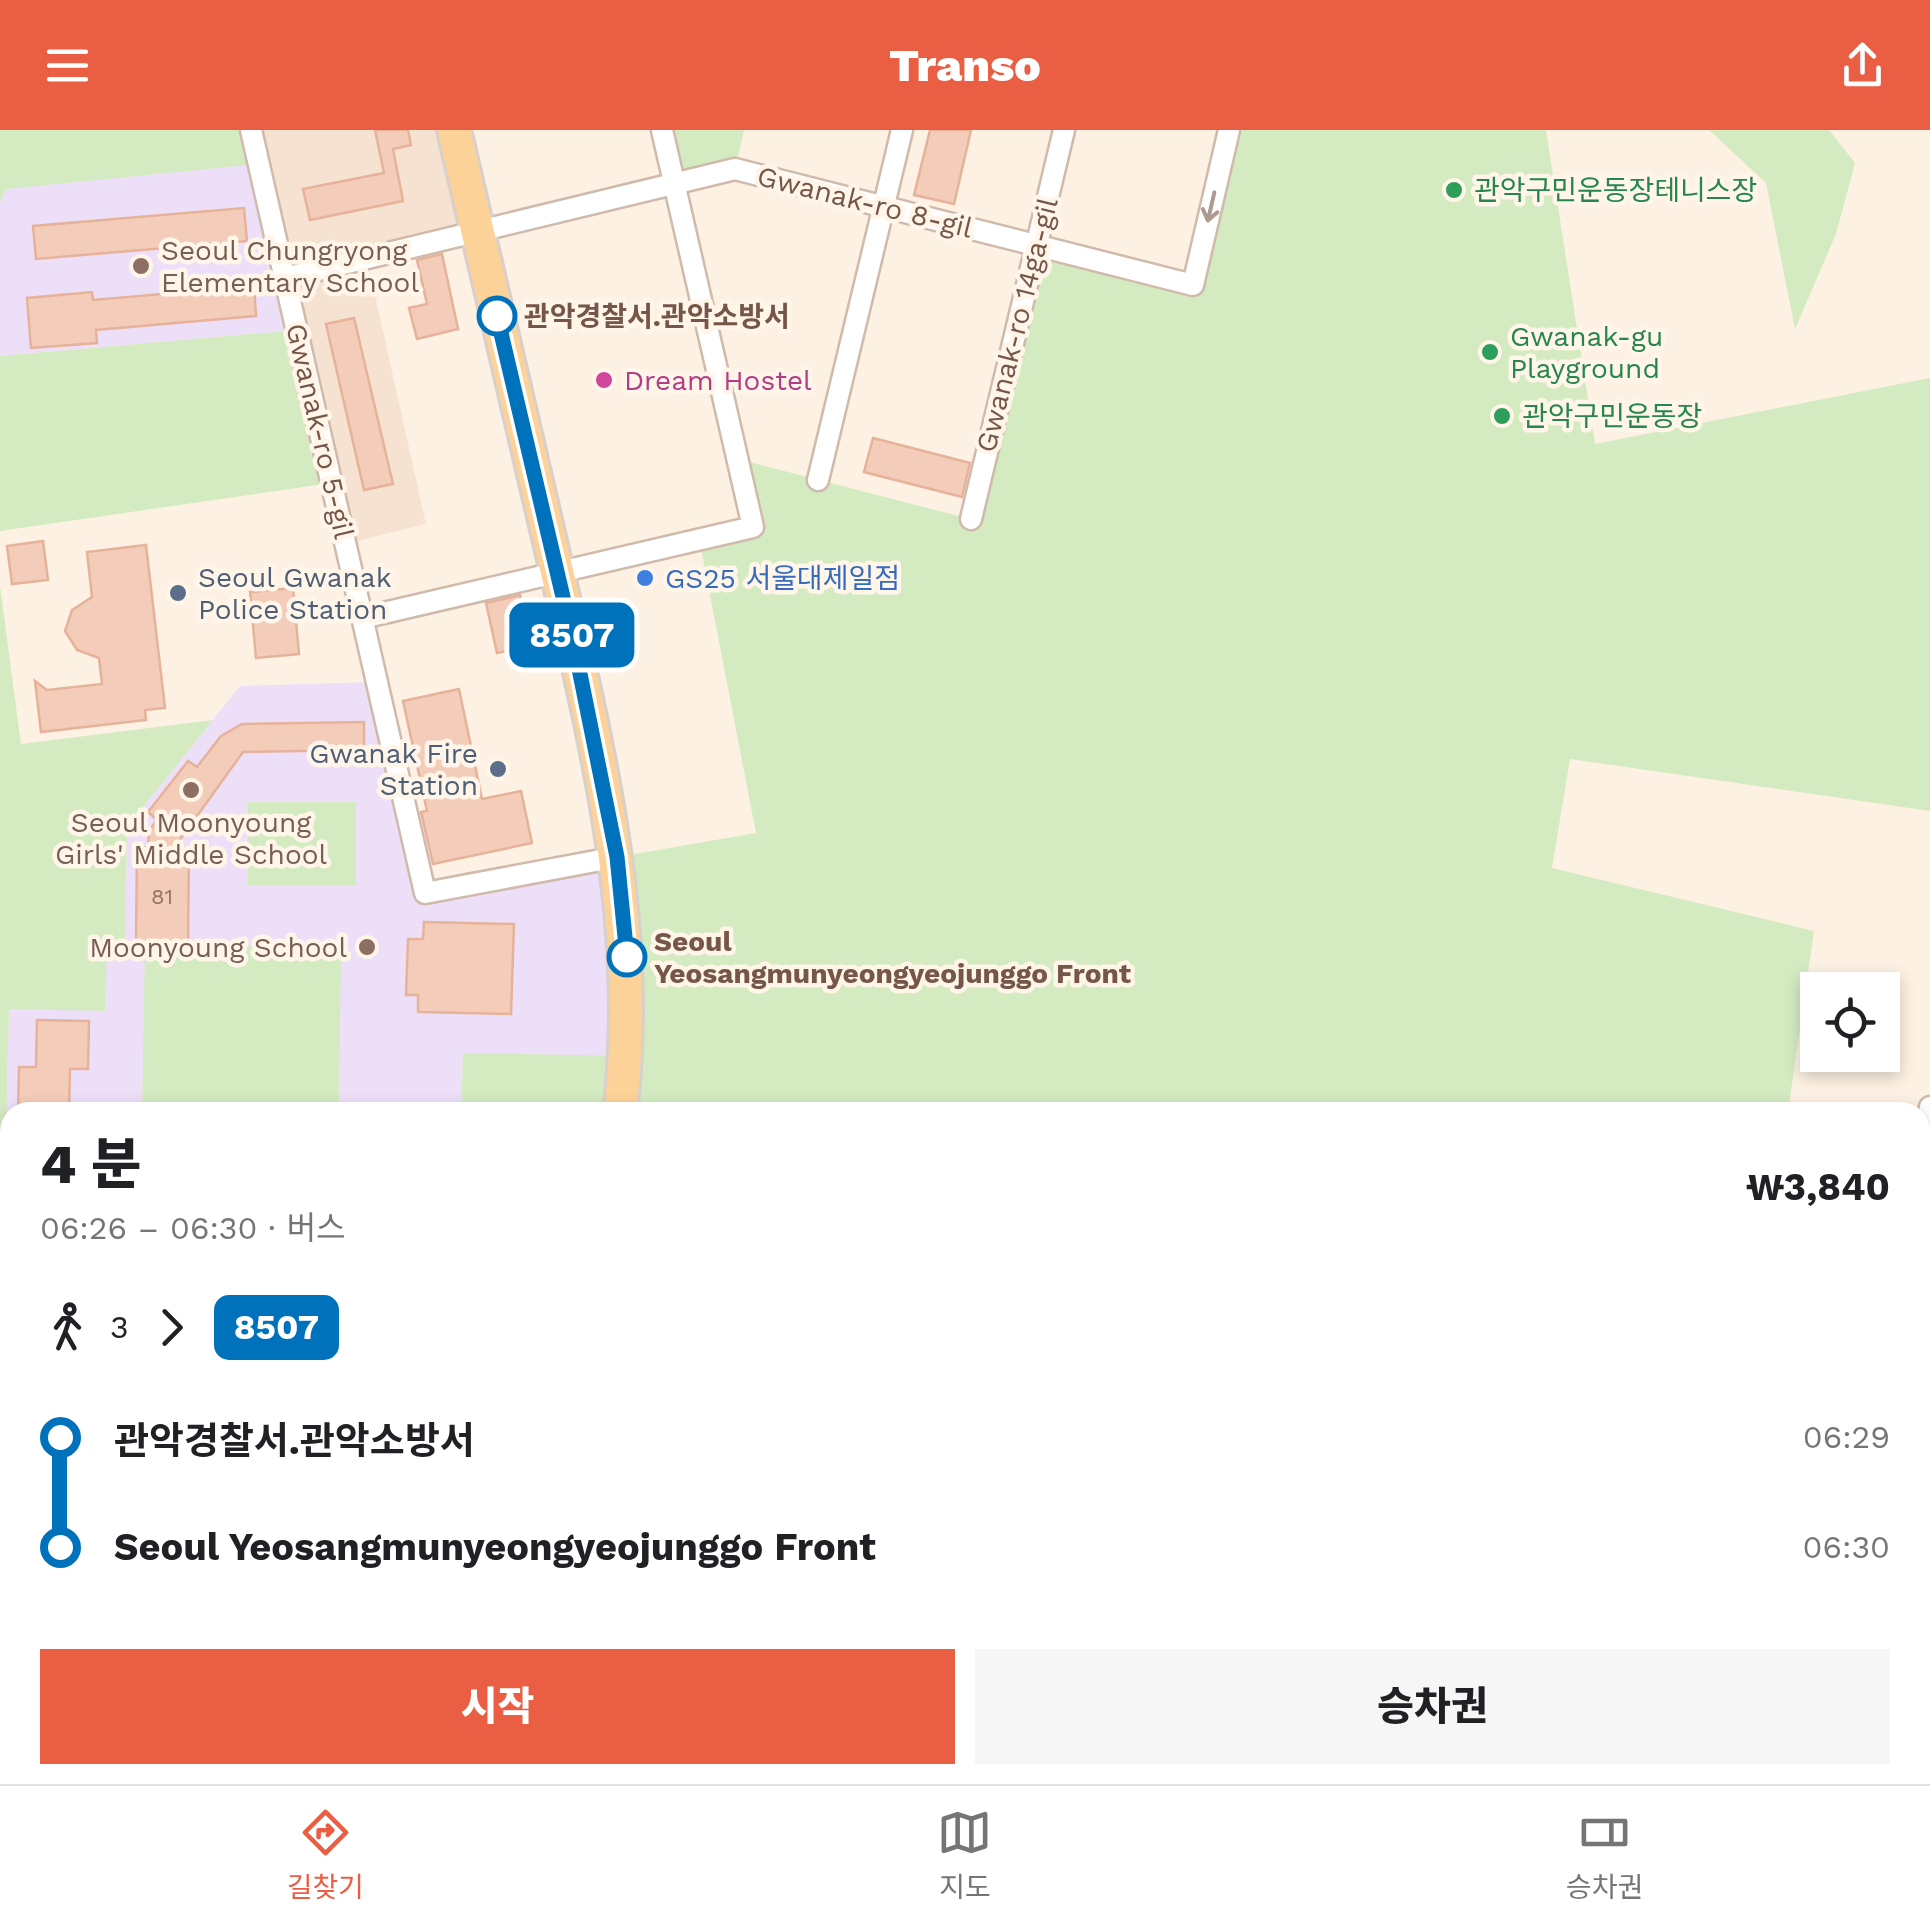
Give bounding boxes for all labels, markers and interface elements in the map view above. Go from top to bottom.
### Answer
icon: menu [40,38,95,93]
icon: share [1835,38,1890,93]
text: Transo [889,39,1041,92]
street label: Gwanak-ro 8-gil [754,159,977,245]
place label: 관악구민운동장테니스장 [1474,174,1757,207]
marker: 관악구민운동장테니스장 [1443,179,1465,201]
one-way arrow [1201,190,1219,222]
street label: Gwanak-ro 14ga-gil [969,194,1065,456]
place label: Seoul Chungryong Elementary School [161,234,419,299]
marker: Seoul Chungryong Elementary School [130,255,152,277]
marker: 관악경찰서.관악소방서 [478,297,516,335]
place label: 관악경찰서.관악소방서 [524,300,790,333]
street label: Gwanak-ro 5-gil [279,320,361,542]
place label: Gwanak-gu Playground [1510,320,1663,385]
marker: Gwanak-gu Playground [1479,341,1501,363]
place label: Dream Hostel [624,364,812,397]
marker: Dream Hostel [593,369,615,391]
place label: 관악구민운동장 [1522,400,1702,433]
marker: 관악구민운동장 [1491,405,1513,427]
place label: Seoul Gwanak Police Station [198,561,392,626]
place label: GS25 서울대제일점 [665,562,900,595]
marker: GS25 서울대제일점 [634,567,656,589]
marker: Seoul Gwanak Police Station [167,582,189,604]
line badge: 8507 [502,602,642,668]
text: 8507 [529,614,615,656]
place label: Gwanak Fire Station [309,737,478,802]
marker: Gwanak Fire Station [487,758,509,780]
marker: Seoul Moonyoung Girls' Middle School [180,779,202,801]
place label: Seoul Moonyoung Girls' Middle School [55,806,328,871]
house number: 81 [151,884,173,909]
place label: Seoul Yeosangmunyeongyeojunggo Front [654,925,1131,990]
place label: Moonyoung School [89,931,347,964]
marker: Moonyoung School [356,936,378,958]
marker: Seoul Yeosangmunyeongyeojunggo Front [608,938,646,976]
map controls [1800,972,1900,1072]
button: locate [1800,972,1900,1072]
text: 4 분 [40,1132,142,1196]
text: ₩3,840 [1746,1165,1890,1209]
text: 06:26 – 06:30 · 버스 [40,1209,345,1247]
icon: walk [40,1300,95,1355]
icon: forward [144,1300,199,1355]
text: 8507 [234,1306,319,1348]
text: 3 [110,1308,129,1346]
text: 06:29 [1803,1418,1890,1456]
text: 관악경찰서.관악소방서 [114,1419,475,1463]
text: Seoul Yeosangmunyeongyeojunggo Front [114,1525,876,1569]
text: 06:30 [1803,1528,1890,1566]
button: 시작 [40,1649,955,1764]
button: 승차권 [975,1649,1890,1764]
tab: 길찾기 [287,1805,364,1905]
tab: 지도 [937,1805,992,1905]
tab: 승차권 [1566,1805,1643,1905]

